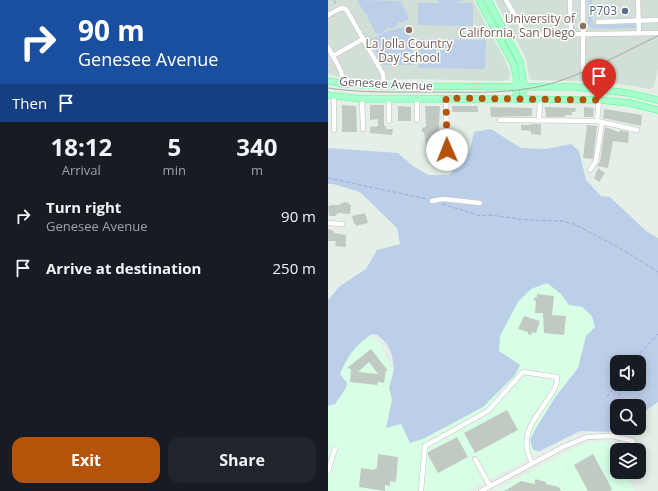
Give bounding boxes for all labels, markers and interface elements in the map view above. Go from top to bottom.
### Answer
place label: P703 [589,2,617,19]
marker: P703 [620,6,630,16]
place label: University of California, San Diego [459,10,576,41]
text: 90 m [78,11,145,49]
icon: right [12,16,64,68]
marker: University of California, San Diego [578,21,588,31]
marker: La Jolla Country Day School [404,25,414,35]
place label: La Jolla Country Day School [365,35,453,66]
text: Genesee Avenue [78,47,218,71]
pin [582,59,616,100]
icon: arrive [588,65,610,87]
street label: Genesee Avenue [339,73,433,94]
icon: arrive [55,92,77,114]
text: Then [12,93,47,113]
position arrow [426,129,468,171]
text: 18:12 [50,130,112,163]
text: 5 [167,130,181,163]
text: 340 [236,130,278,163]
text: Arrival [62,161,101,179]
text: min [163,161,186,179]
text: m [251,161,263,179]
text: Turn right [46,197,121,217]
icon: right [12,205,34,227]
text: 90 m [281,206,316,226]
text: Genesee Avenue [46,217,147,235]
icon: arrive [12,257,34,279]
text: Arrive at destination [46,258,201,278]
text: 250 m [272,258,316,278]
map controls [610,355,646,479]
button: sound [610,355,646,391]
button: search [610,399,646,435]
button: Exit [12,437,160,483]
button: Share [168,437,316,483]
button: layers [610,443,646,479]

